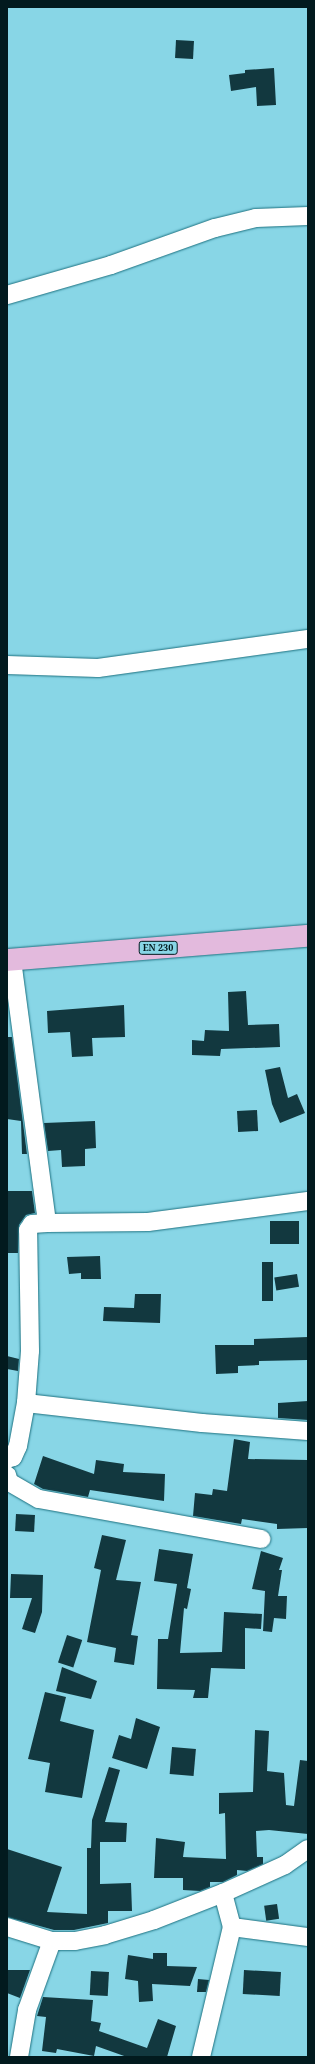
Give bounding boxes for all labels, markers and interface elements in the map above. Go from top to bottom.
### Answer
road number: EN 230 [138,941,178,955]

